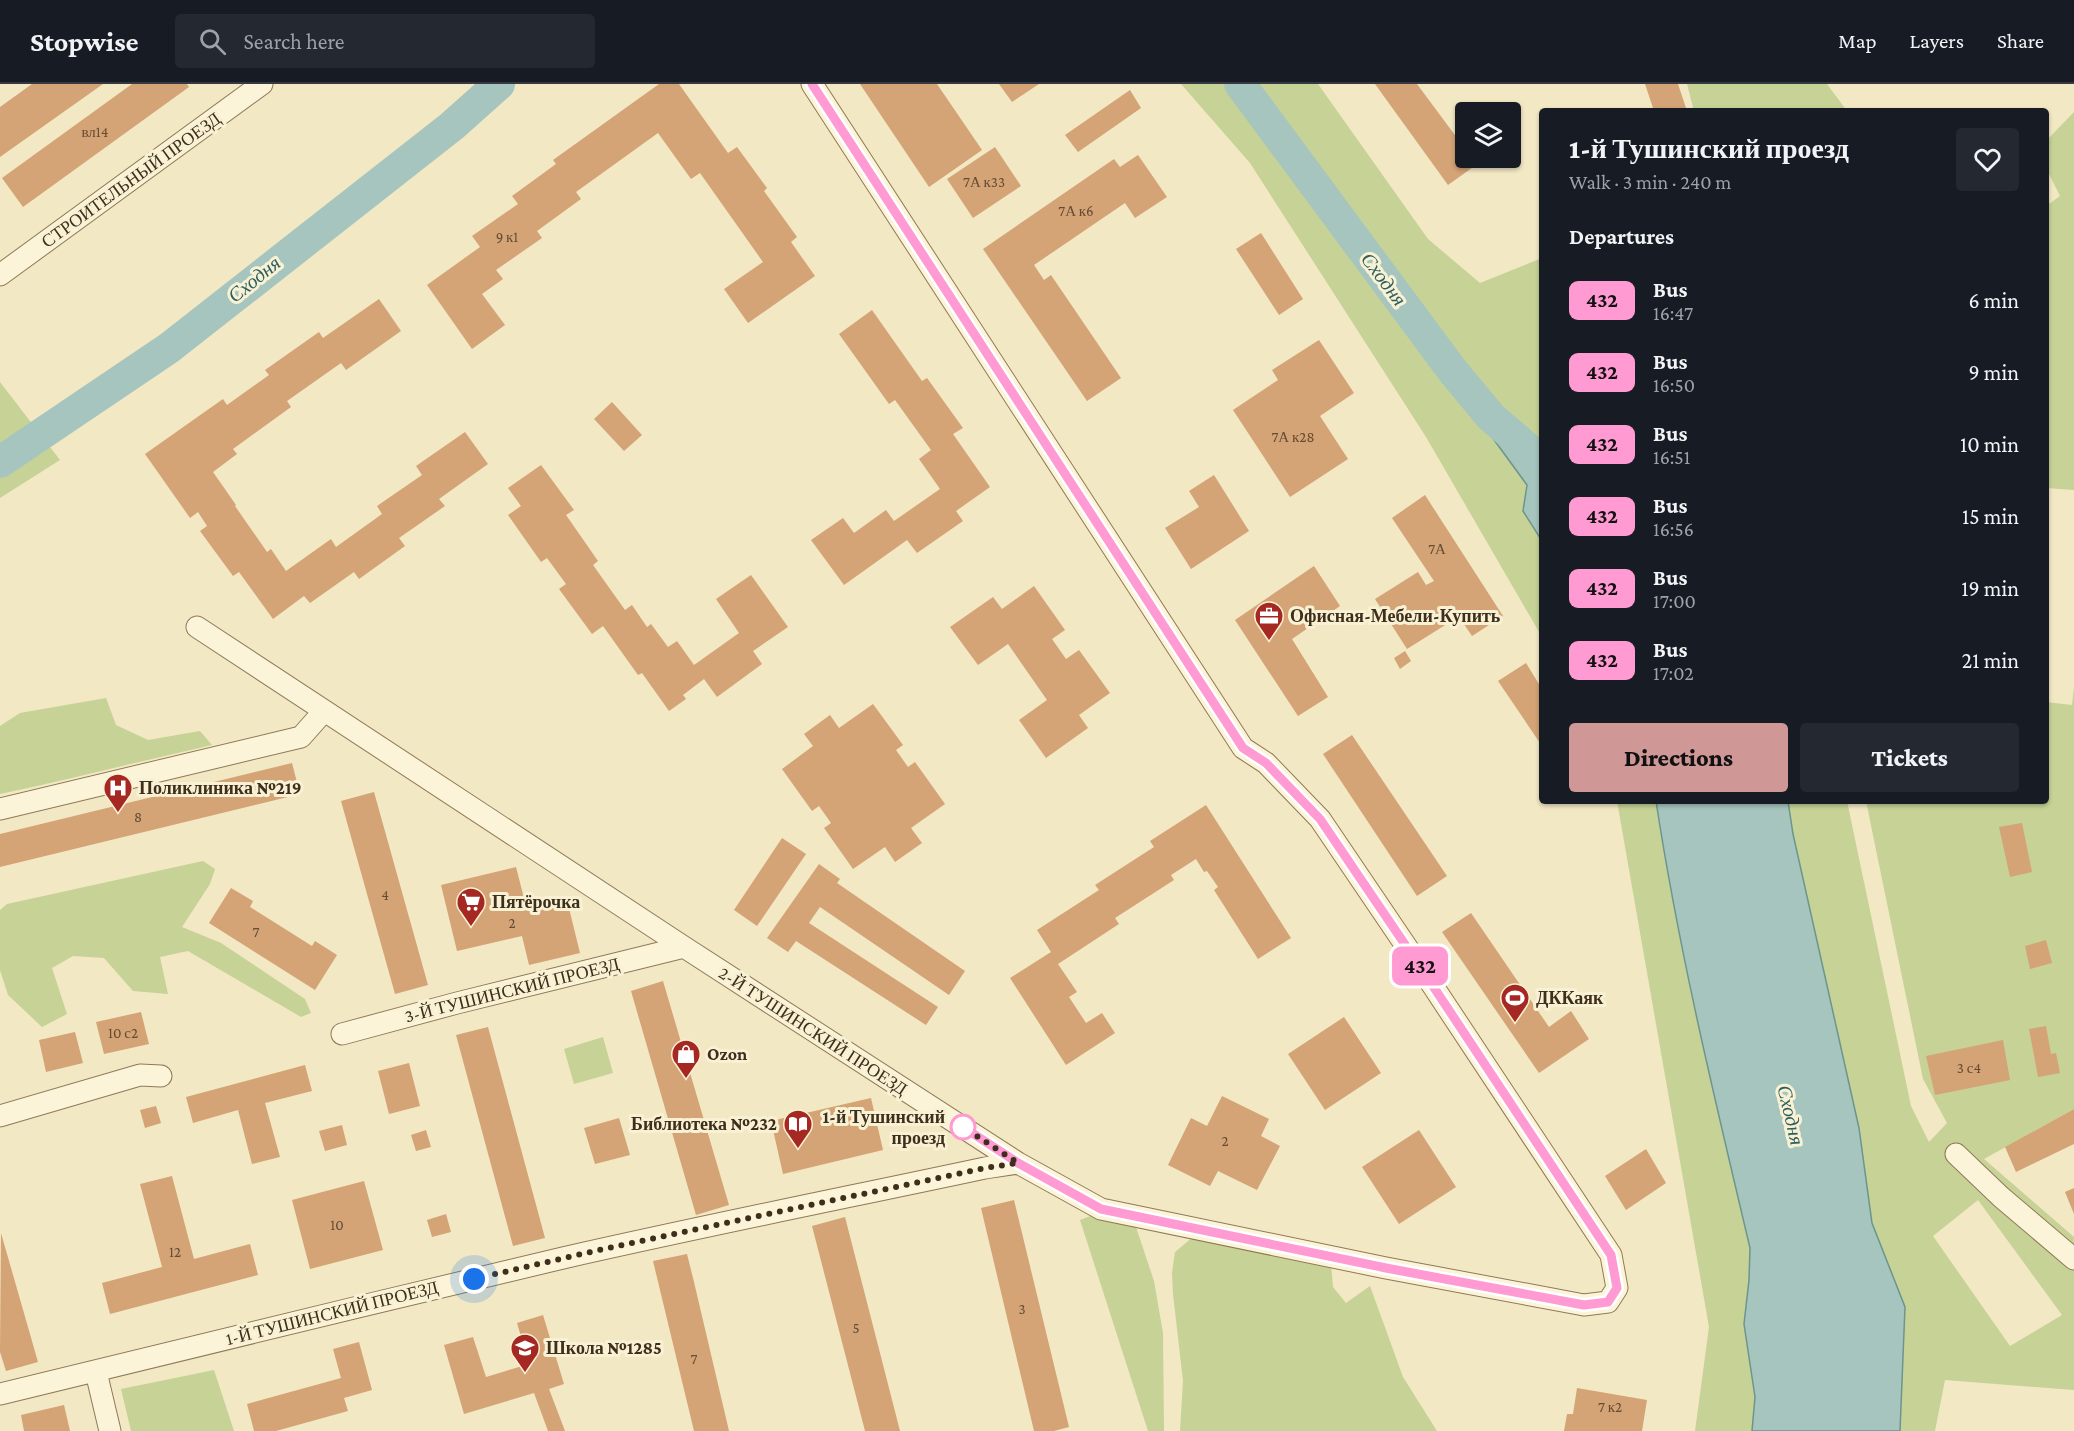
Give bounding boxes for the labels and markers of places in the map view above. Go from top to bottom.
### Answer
office icon: Офисная-Мебели-Купить [1253,600,1285,642]
place label: Офисная-Мебели-Купить [1290,606,1501,626]
hospital icon: Поликлиника №219 [102,772,134,814]
place label: Поликлиника №219 [139,778,302,798]
supermarket icon: Пятёрочка [455,886,487,928]
place label: Пятёрочка [492,892,580,912]
sports icon: ДККаяк [1499,982,1531,1024]
place label: ДККаяк [1536,988,1604,1008]
shop icon: Ozon [670,1038,702,1080]
place label: Ozon [707,1044,748,1064]
place label: 1-й Тушинский проезд [822,1107,945,1148]
library icon: Библиотека №232 [782,1108,814,1150]
place label: Библиотека №232 [631,1114,777,1134]
marker: 1-й Тушинский проезд [950,1114,976,1140]
school or university icon: Школа №1285 [509,1332,541,1374]
place label: Школа №1285 [546,1338,662,1358]

